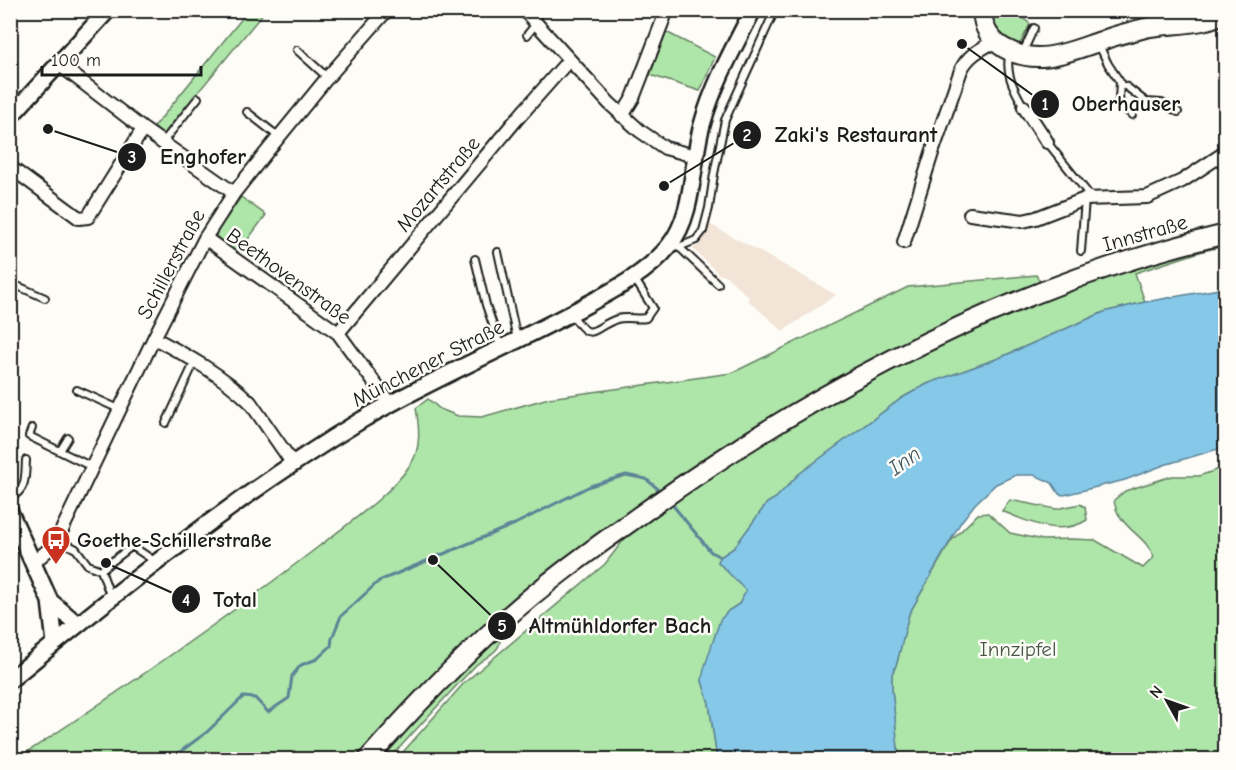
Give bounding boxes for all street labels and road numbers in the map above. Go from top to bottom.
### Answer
street label: Mozartstraße [391,131,485,237]
street label: Schillerstraße [132,205,210,323]
street label: Innstraße [1100,210,1190,256]
street label: Beethovenstraße [222,223,356,329]
street label: Münchener Straße [348,314,508,412]

